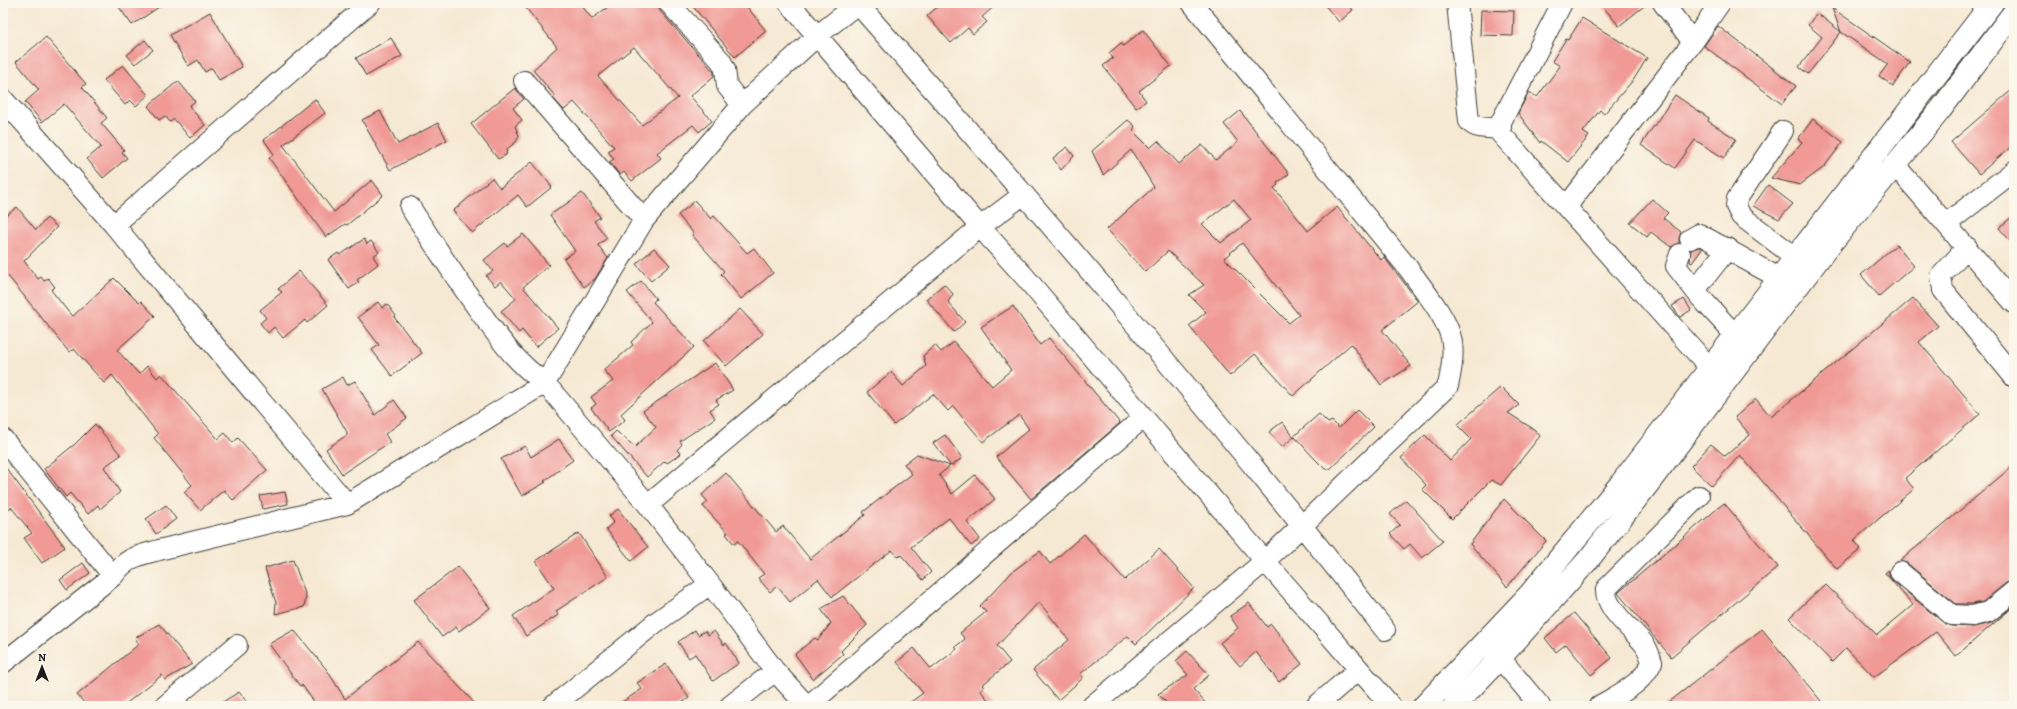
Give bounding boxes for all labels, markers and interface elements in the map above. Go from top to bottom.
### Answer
north arrow [22,647,62,687]
text: N [38,650,46,665]

